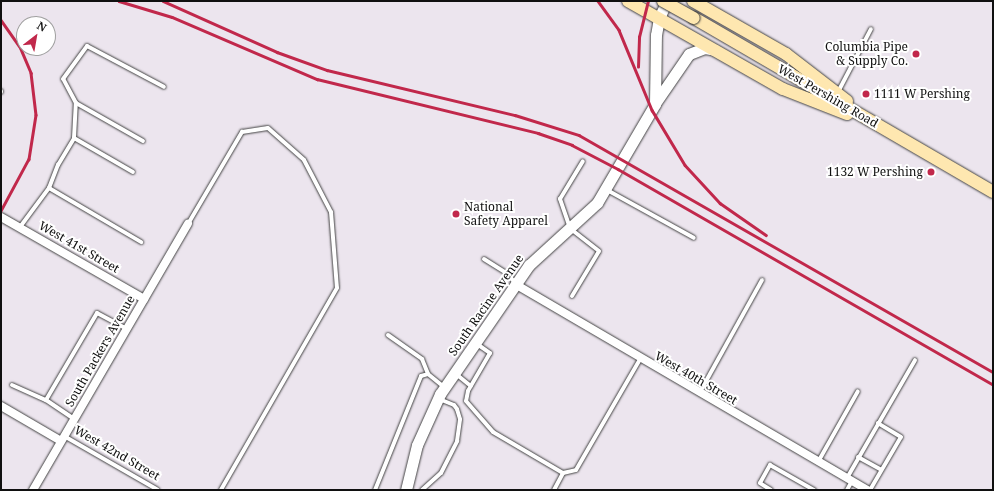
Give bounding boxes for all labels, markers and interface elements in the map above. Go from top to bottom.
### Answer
north arrow [16,16,56,56]
text: N [34,17,49,35]
place label: Columbia Pipe & Supply Co. [825,40,908,68]
marker: Columbia Pipe & Supply Co. [911,49,921,59]
street label: West Pershing Road [775,61,881,131]
place label: 1111 W Pershing [874,87,970,101]
marker: 1111 W Pershing [861,89,871,99]
place label: 1132 W Pershing [827,165,923,179]
marker: 1132 W Pershing [926,167,936,177]
place label: National Safety Apparel [464,200,548,228]
marker: National Safety Apparel [451,209,461,219]
street label: West 41st Street [36,218,122,276]
street label: South Racine Avenue [446,251,526,359]
street label: South Packers Avenue [62,293,138,409]
street label: West 40th Street [652,349,740,407]
street label: West 42nd Street [72,423,162,483]

